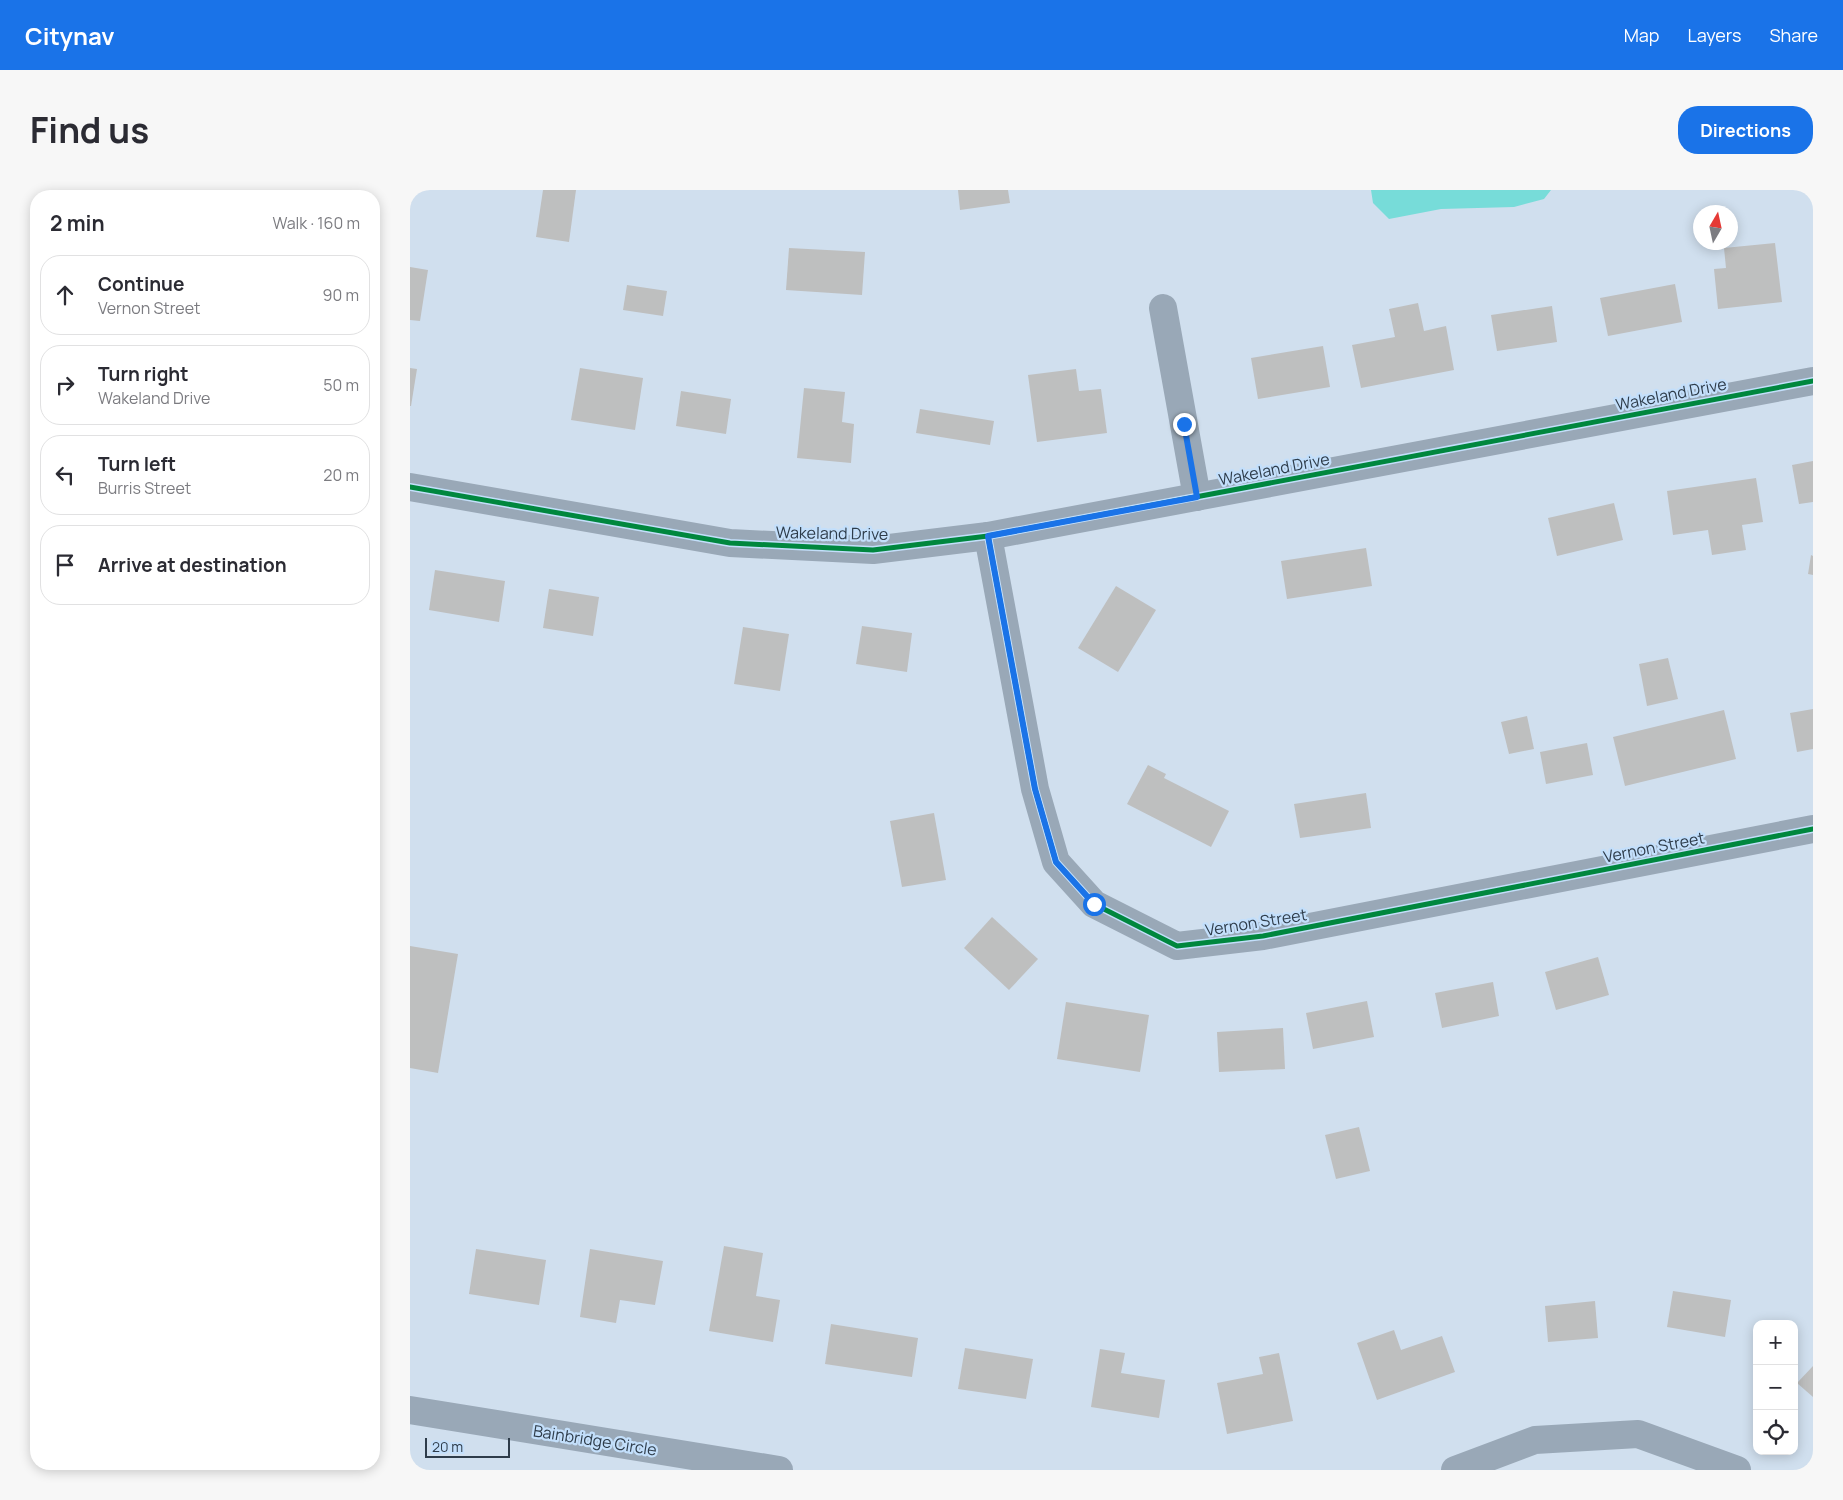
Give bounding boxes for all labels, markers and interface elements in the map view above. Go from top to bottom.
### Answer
text: Citynav [25,19,115,52]
text: Map [1624,23,1659,47]
text: Layers [1687,23,1741,47]
text: Share [1769,23,1818,47]
text: Find us [30,106,149,154]
button: Directions [1678,106,1813,154]
north arrow [1693,205,1738,250]
text: 2 min [50,209,105,237]
text: Walk · 160 m [272,212,360,234]
text: Continue [98,271,184,297]
icon: ahead [51,281,79,309]
text: 90 m [323,284,359,306]
text: Vernon Street [98,297,200,319]
text: Turn right [98,361,188,387]
icon: right [51,371,79,399]
street label: Wakeland Drive [1614,372,1728,416]
text: 50 m [323,374,359,396]
text: Wakeland Drive [98,387,210,409]
route end [1173,413,1196,436]
street label: Wakeland Drive [1217,447,1331,491]
text: Turn left [98,451,176,477]
icon: left [51,461,79,489]
text: 20 m [323,464,359,486]
text: Burris Street [98,477,191,499]
street label: Wakeland Drive [776,521,888,545]
icon: arrive [51,551,79,579]
text: Arrive at destination [98,552,287,578]
street label: Vernon Street [1602,826,1706,868]
route start [1083,893,1106,916]
street label: Vernon Street [1204,903,1308,941]
map controls [1753,1320,1798,1455]
button: + [1753,1320,1798,1365]
button: − [1753,1365,1798,1410]
button: locate [1753,1410,1798,1455]
street label: Bainbridge Circle [532,1419,658,1461]
scale bar [425,1435,510,1458]
text: 20 m [432,1437,463,1456]

